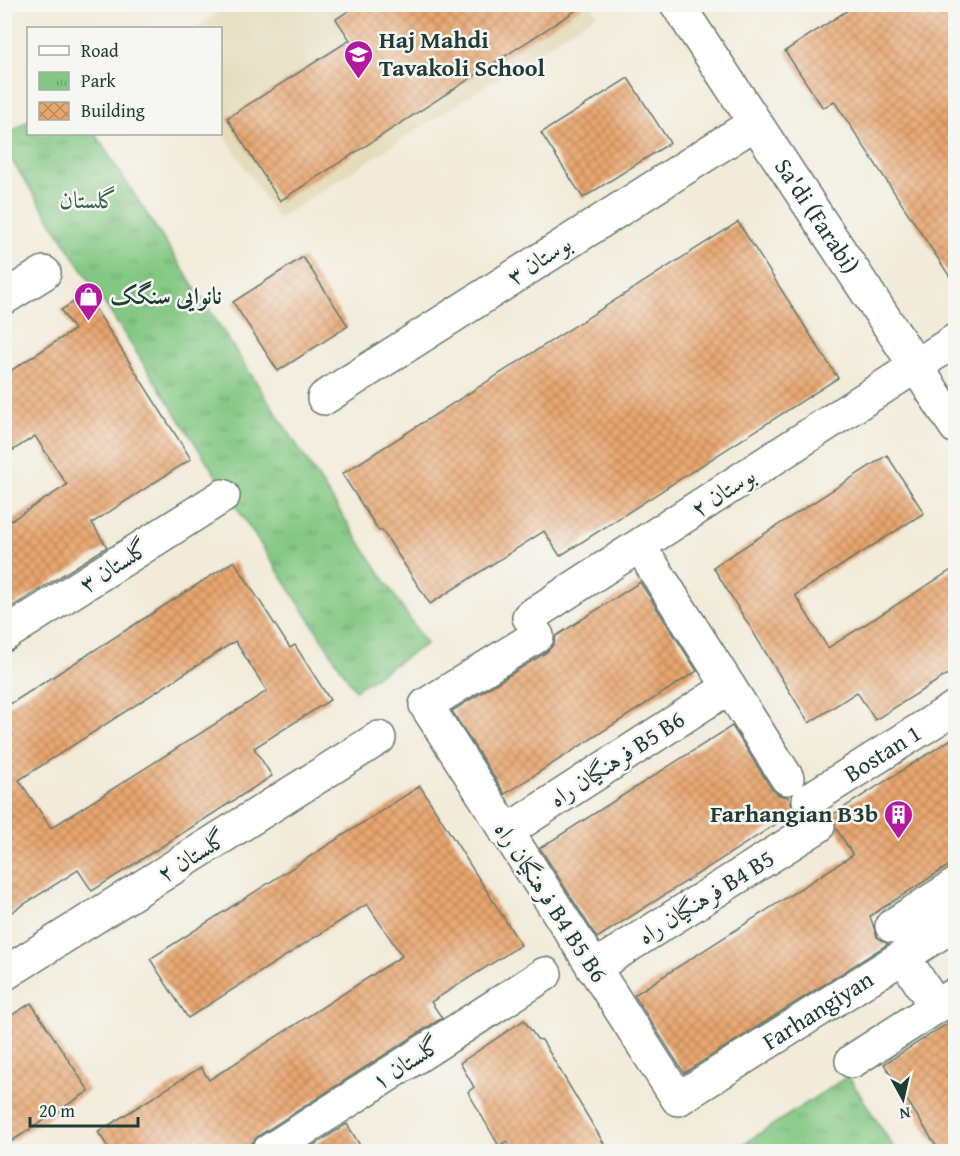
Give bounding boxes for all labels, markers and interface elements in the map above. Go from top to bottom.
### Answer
place label: Haj Mahdi Tavakoli School [379,22,545,85]
legend [27,27,222,135]
text: Road [81,37,119,64]
school or university icon: Haj Mahdi Tavakoli School [342,38,374,80]
text: Park [81,67,117,94]
text: Building [81,97,145,124]
street label: Sa'di (Farabi) [766,151,868,280]
park label: گلستان [59,182,117,217]
street label: بوستان ۳ [499,226,578,294]
place label: نانوایی سنگک [110,278,222,313]
shop icon: نانوایی سنگک [73,280,105,322]
street label: بوستان ۲ [683,458,762,526]
street label: گلستان ۳ [72,530,155,601]
street label: فرهنگیان راه B5 B6 [542,702,691,816]
street label: Bostan 1 [837,715,928,791]
place label: Farhangian B3b [710,796,878,831]
building icon: Farhangian B3b [883,798,915,840]
street label: فرهنگیان راه B4 B5 B6 [486,814,617,989]
street label: گلستان ۲ [150,820,234,891]
street label: فرهنگیان راه B4 B5 [631,841,781,953]
street label: Farhangiyan [755,961,880,1058]
street label: گلستان ۱ [364,1027,447,1098]
north arrow [873,1069,933,1129]
scale bar [30,1090,138,1128]
text: 20 m [39,1097,75,1124]
text: N [898,1101,912,1127]

